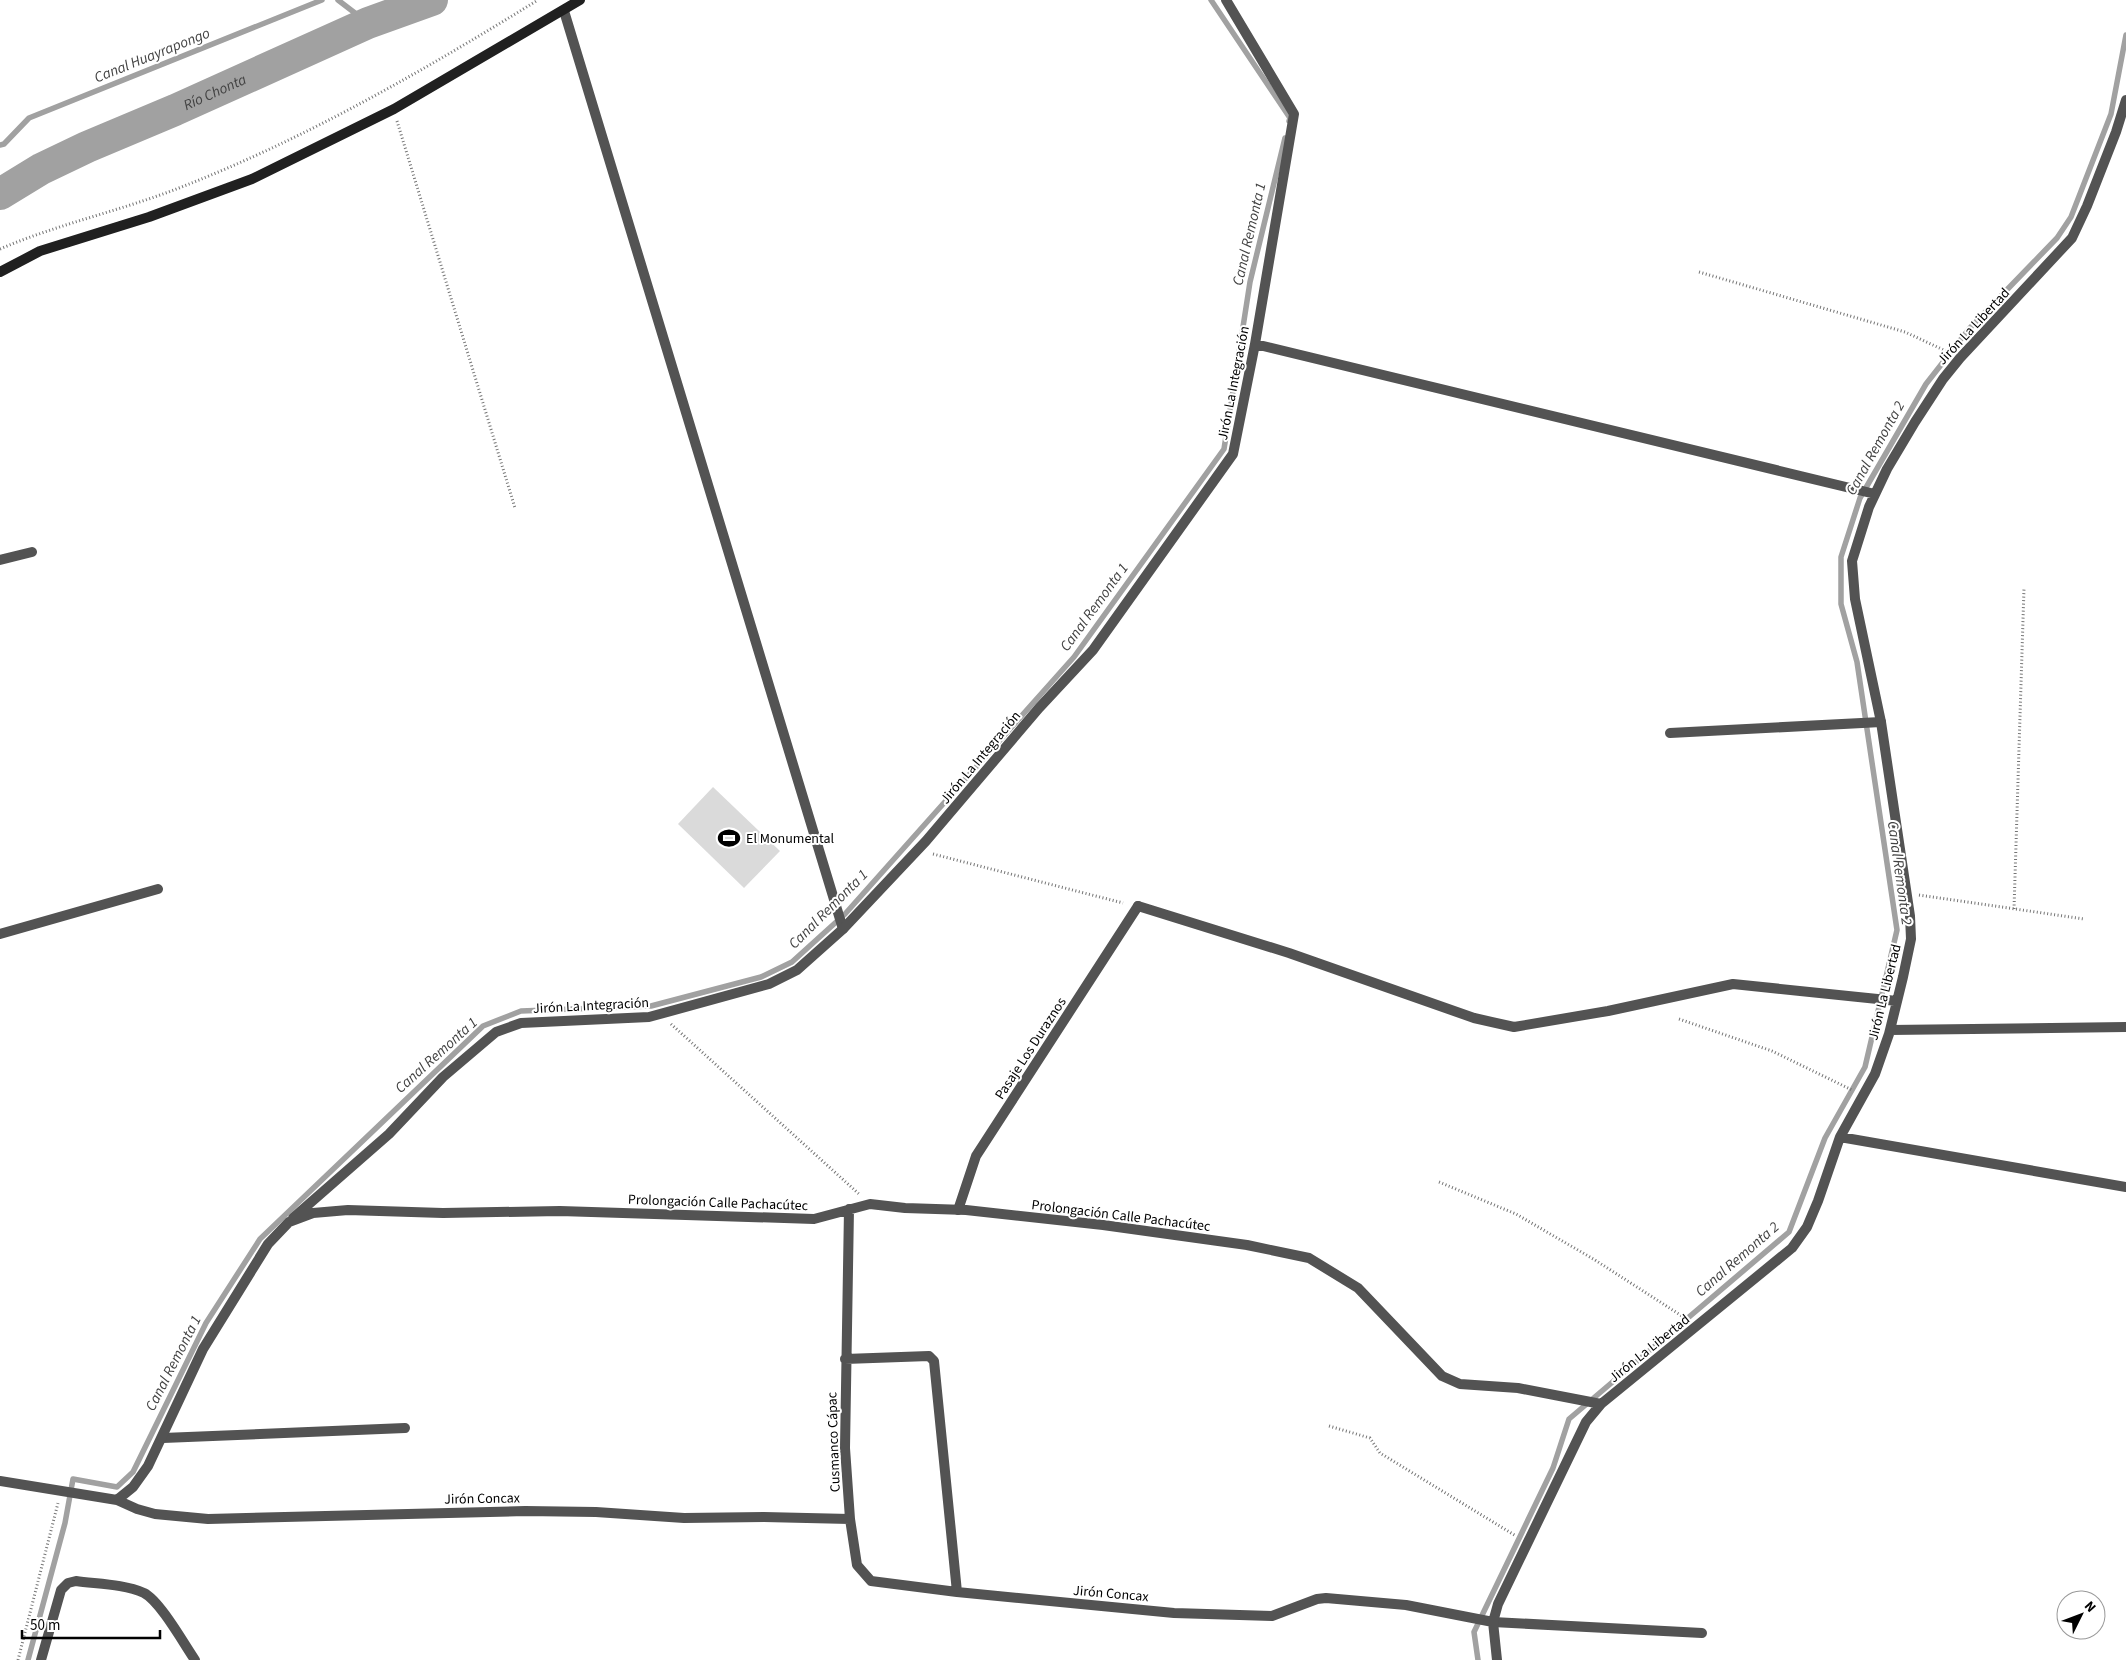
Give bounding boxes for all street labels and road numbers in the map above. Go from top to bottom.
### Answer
street label: Jirón La Libertad [1933,284,2015,370]
street label: Jirón La Integración [1213,324,1255,442]
street label: Jirón La Integración [936,707,1026,808]
street label: Jirón La Libertad [1863,942,1907,1043]
street label: Jirón La Integración [533,993,649,1019]
street label: Pasaje Los Duraznos [990,993,1071,1104]
street label: Prolongación Calle Pachacútec [628,1190,809,1216]
street label: Prolongación Calle Pachacútec [1030,1195,1212,1237]
street label: Jirón La Libertad [1605,1310,1694,1388]
street label: Cusmanco Cápac [822,1391,846,1492]
street label: Jirón Concax [444,1488,521,1510]
street label: Jirón Concax [1072,1581,1150,1607]

